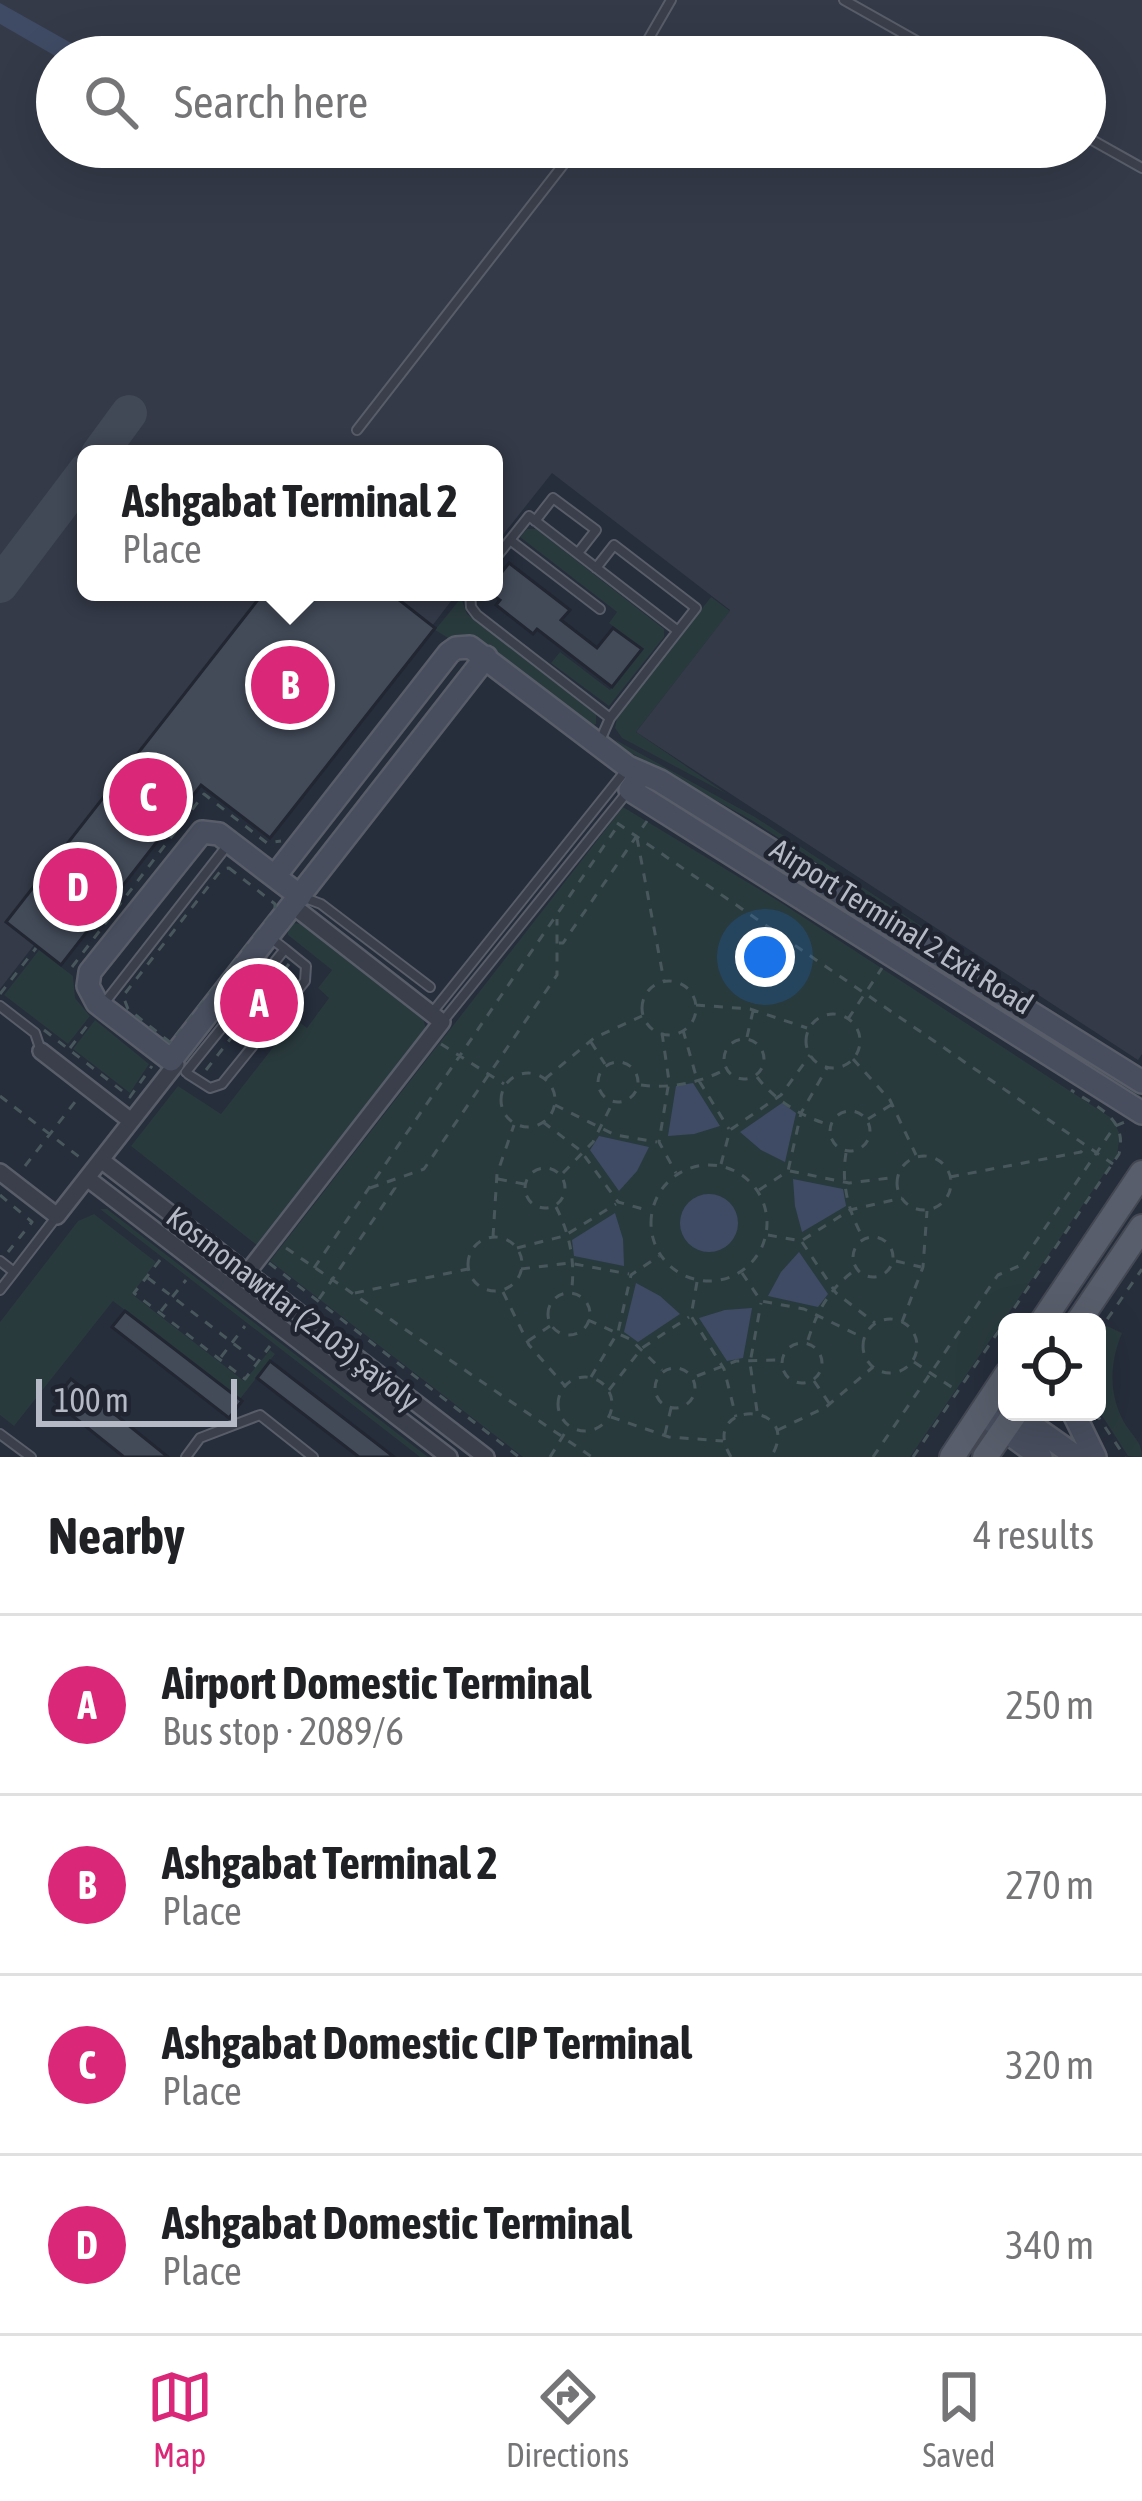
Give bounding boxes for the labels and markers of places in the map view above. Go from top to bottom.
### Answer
pin: B [251,640,329,730]
pin: C [109,752,187,842]
pin: D [39,842,117,932]
pin: A [220,958,298,1048]

